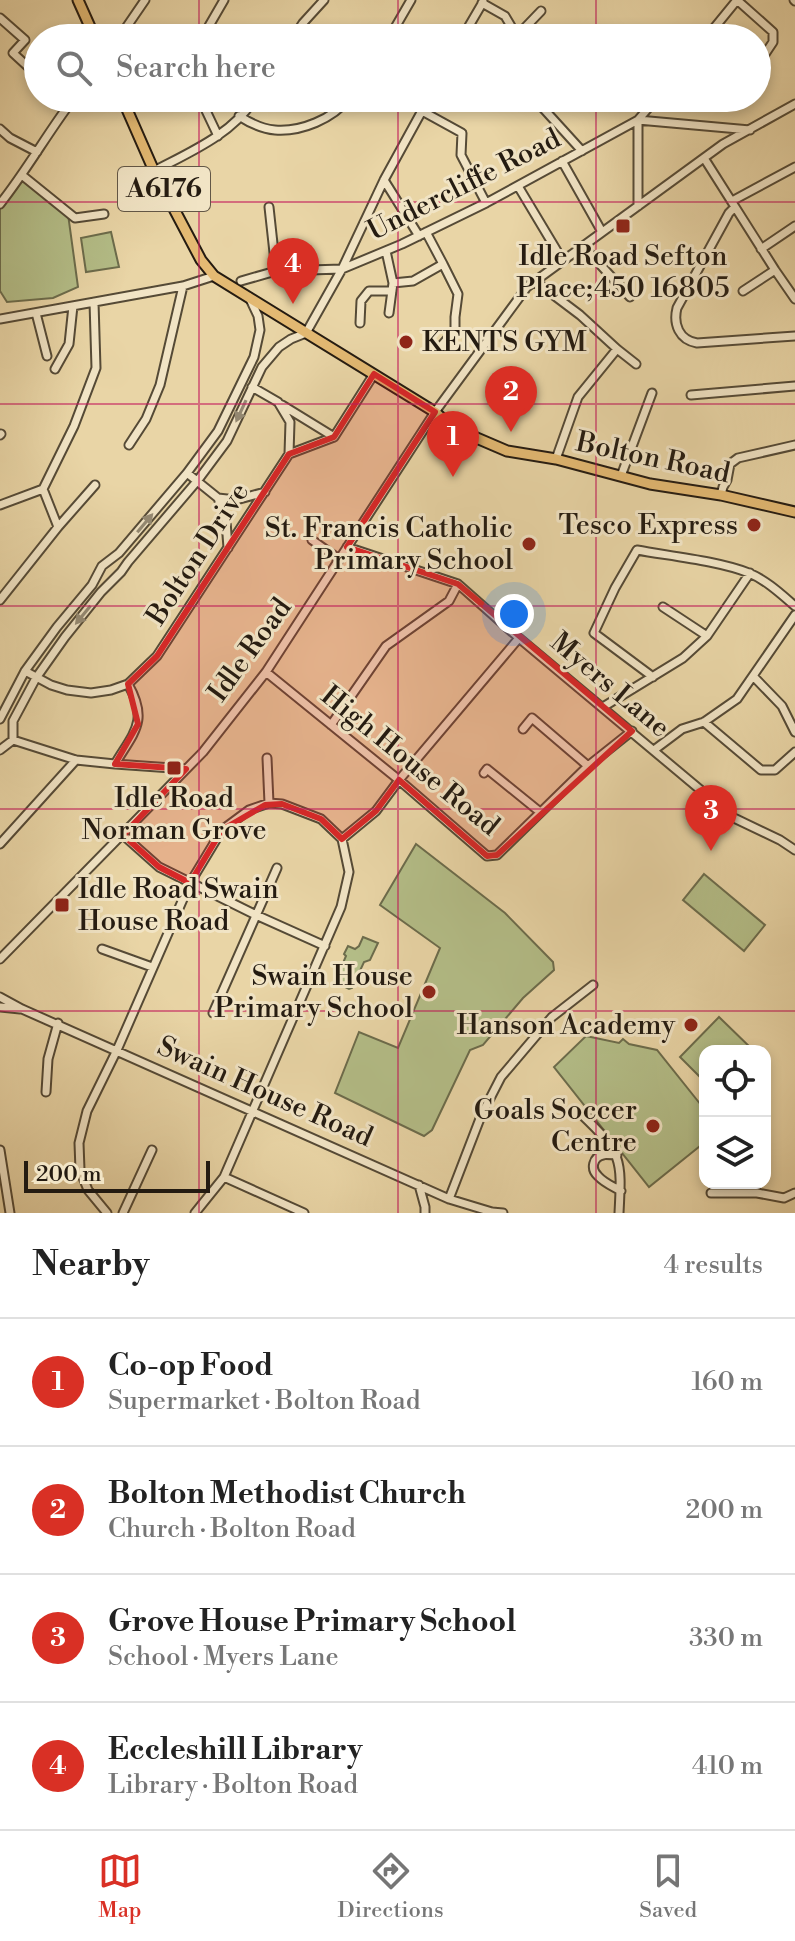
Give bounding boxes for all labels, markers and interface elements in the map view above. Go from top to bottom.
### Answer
search box [24,24,771,112]
icon: search [52,46,96,90]
text: Search here [116,49,276,87]
street label: Undercliffe Road [361,121,567,249]
road number: A6176 [118,167,210,211]
marker: Idle Road Sefton Place;450 16805 [614,217,632,235]
pin: 4 [267,238,319,304]
place label: Idle Road Sefton Place;450 16805 [516,239,730,306]
place label: KENTS GYM [422,325,587,360]
marker: KENTS GYM [397,333,415,351]
pin: 2 [485,366,537,432]
one-way arrow [234,400,248,423]
pin: 1 [427,411,479,477]
street label: Bolton Road [572,424,733,491]
street label: Bolton Drive [138,476,257,633]
place label: Tesco Express [559,508,738,543]
place label: St. Francis Catholic Primary School [265,511,513,578]
one-way arrow [135,513,153,532]
marker: Tesco Express [745,516,763,534]
marker: St. Francis Catholic Primary School [520,535,538,553]
street label: Idle Road [201,591,299,709]
your location [494,594,534,634]
one-way arrow [74,605,91,626]
street label: Myers Lane [543,625,677,745]
street label: High House Road [314,678,507,844]
marker: Idle Road Norman Grove [165,759,183,777]
place label: Idle Road Norman Grove [81,781,267,848]
pin: 3 [685,785,737,851]
place label: Idle Road Swain House Road [78,872,279,939]
marker: Idle Road Swain House Road [53,896,71,914]
place label: Swain House Primary School [214,959,413,1026]
marker: Swain House Primary School [420,983,438,1001]
place label: Hanson Academy [457,1008,675,1043]
marker: Hanson Academy [682,1016,700,1034]
street label: Swain House Road [152,1029,378,1155]
map controls [699,1045,771,1189]
button: locate [699,1045,771,1117]
place label: Goals Soccer Centre [474,1093,637,1160]
marker: Goals Soccer Centre [644,1117,662,1135]
button: layers [699,1117,771,1189]
scale bar [24,1157,210,1193]
text: 200 m [36,1161,102,1188]
text: Nearby [32,1244,150,1286]
text: 4 results [664,1249,763,1281]
text: Co-op Food [108,1347,273,1385]
text: 1 [52,1366,64,1398]
text: 160 m [692,1366,763,1398]
text: Supermarket · Bolton Road [108,1385,420,1417]
text: Bolton Methodist Church [108,1475,466,1513]
text: 2 [50,1494,66,1526]
text: 200 m [686,1494,763,1526]
text: Church · Bolton Road [108,1513,356,1545]
text: Grove House Primary School [108,1603,516,1641]
text: 3 [50,1622,66,1654]
text: 330 m [689,1622,763,1654]
text: School · Myers Lane [108,1641,339,1673]
text: Eccleshill Library [108,1731,363,1769]
text: 4 [49,1750,67,1782]
text: 410 m [692,1750,763,1782]
text: Library · Bolton Road [108,1769,358,1801]
tab: Map [98,1849,142,1924]
tab: Directions [338,1849,444,1924]
tab: Saved [639,1849,697,1924]

